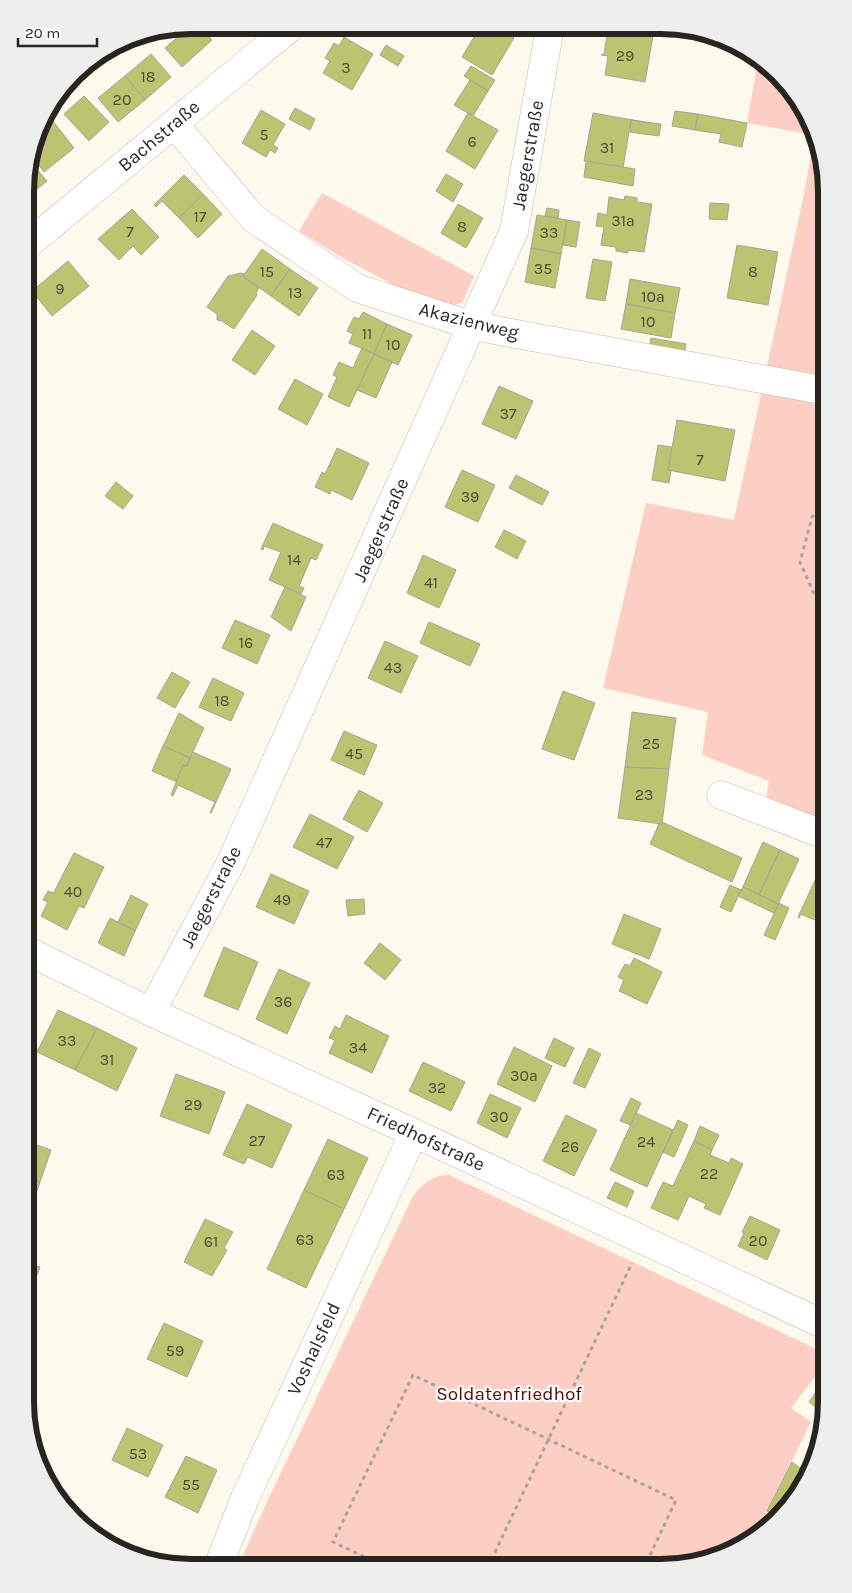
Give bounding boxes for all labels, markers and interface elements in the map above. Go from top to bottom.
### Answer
scale bar [18,15,96,47]
text: 20 m [25,24,60,42]
house number: 29 [616,46,634,65]
house number: 3 [341,58,351,77]
house number: 18 [140,67,156,86]
house number: 20 [113,90,131,109]
street label: Bachstraße [114,96,204,176]
street label: Jaegerstraße [508,98,548,212]
house number: 5 [259,125,269,144]
house number: 6 [467,132,477,151]
house number: 31 [600,138,614,157]
house number: 17 [194,207,207,226]
house number: 31a [611,211,635,230]
house number: 8 [457,217,467,236]
house number: 7 [126,222,134,241]
house number: 33 [540,223,558,242]
house number: 35 [534,259,552,278]
house number: 15 [260,262,274,281]
house number: 8 [748,262,758,281]
house number: 9 [55,279,65,298]
house number: 13 [288,283,302,302]
house number: 10a [641,287,665,306]
street label: Akazienweg [417,298,522,344]
house number: 10 [641,312,655,331]
house number: 11 [362,324,372,343]
house number: 10 [386,335,400,354]
house number: 37 [500,404,517,423]
house number: 7 [696,450,704,469]
street label: Jaegerstraße [348,475,414,585]
house number: 39 [461,487,479,506]
house number: 14 [287,550,301,569]
house number: 41 [424,573,438,592]
house number: 16 [239,633,253,652]
house number: 43 [384,658,402,677]
house number: 18 [214,691,230,710]
house number: 25 [642,734,660,753]
house number: 45 [345,744,363,763]
house number: 23 [635,785,653,804]
house number: 47 [316,833,333,852]
street label: Jaegerstraße [176,843,246,951]
house number: 40 [64,882,82,901]
house number: 49 [273,890,291,909]
house number: 36 [274,992,292,1011]
house number: 33 [58,1031,76,1050]
house number: 34 [349,1038,367,1057]
house number: 31 [100,1050,114,1069]
house number: 30a [510,1066,538,1085]
house number: 32 [428,1078,446,1097]
house number: 29 [184,1095,202,1114]
street label: Friedhofstraße [364,1102,488,1176]
house number: 30 [490,1107,508,1126]
house number: 27 [249,1131,266,1150]
house number: 24 [637,1132,655,1151]
house number: 26 [561,1137,579,1156]
house number: 22 [700,1164,718,1183]
house number: 63 [327,1165,345,1184]
house number: 63 [296,1230,314,1249]
house number: 20 [749,1231,767,1250]
house number: 61 [204,1232,218,1251]
street label: Voshalsfeld [283,1299,345,1399]
house number: 59 [166,1341,184,1360]
park label: Soldatenfriedhof [436,1383,582,1405]
house number: 53 [129,1444,147,1463]
house number: 55 [182,1475,200,1494]

